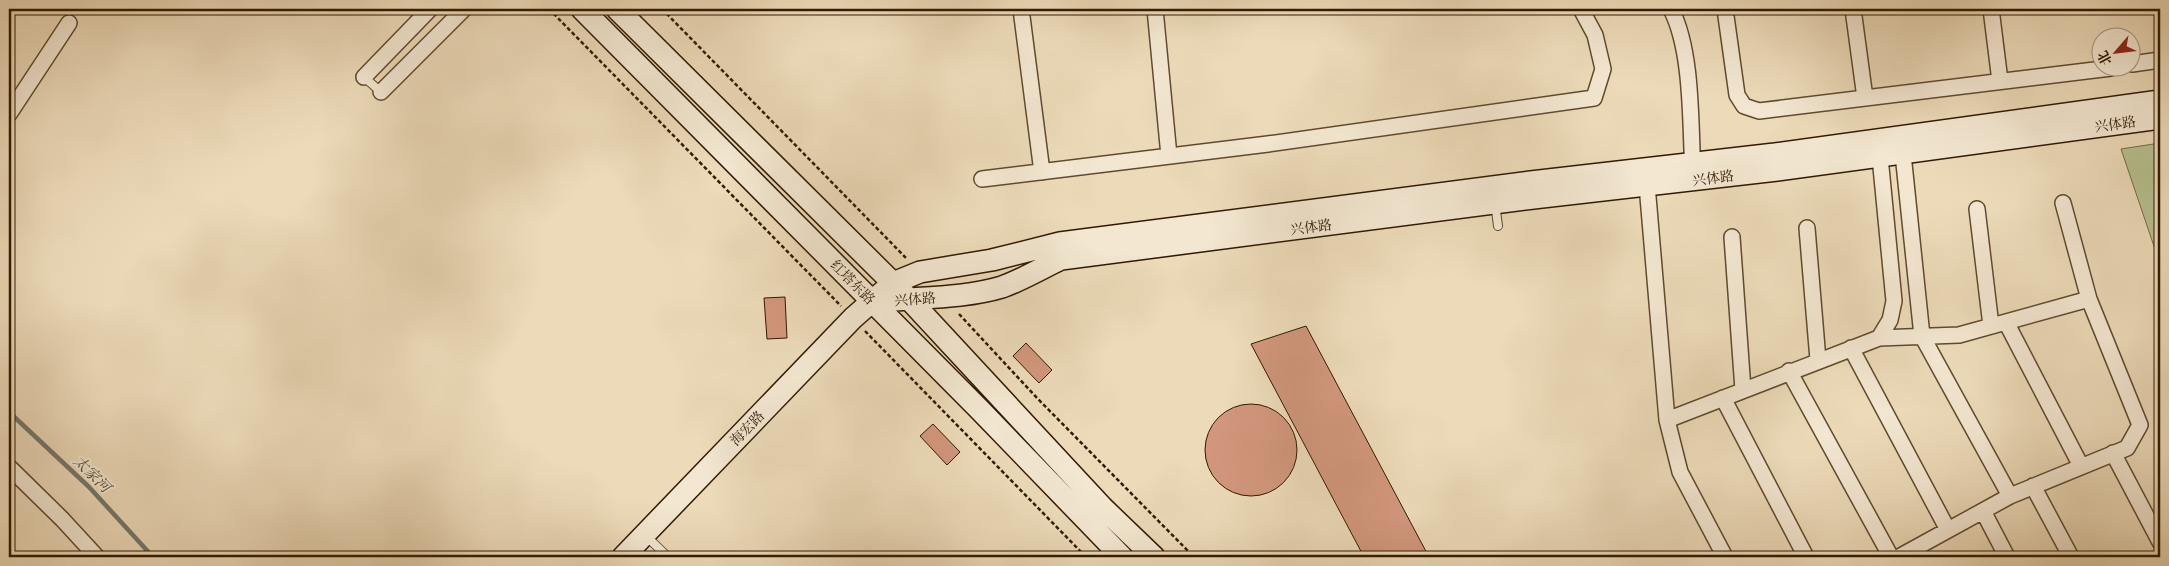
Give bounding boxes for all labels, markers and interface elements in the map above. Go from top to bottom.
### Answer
north arrow [2092,28,2142,78]
text: 北 [2093,48,2116,69]
street label: 兴体路 [2093,112,2137,136]
street label: 兴体路 [1691,167,1735,189]
street label: 兴体路 [1289,216,1333,238]
street label: 红塔东路 [827,256,879,308]
street label: 兴体路 [893,289,937,309]
street label: 海宏路 [726,407,768,449]
water label: 太家河 [70,451,117,498]

